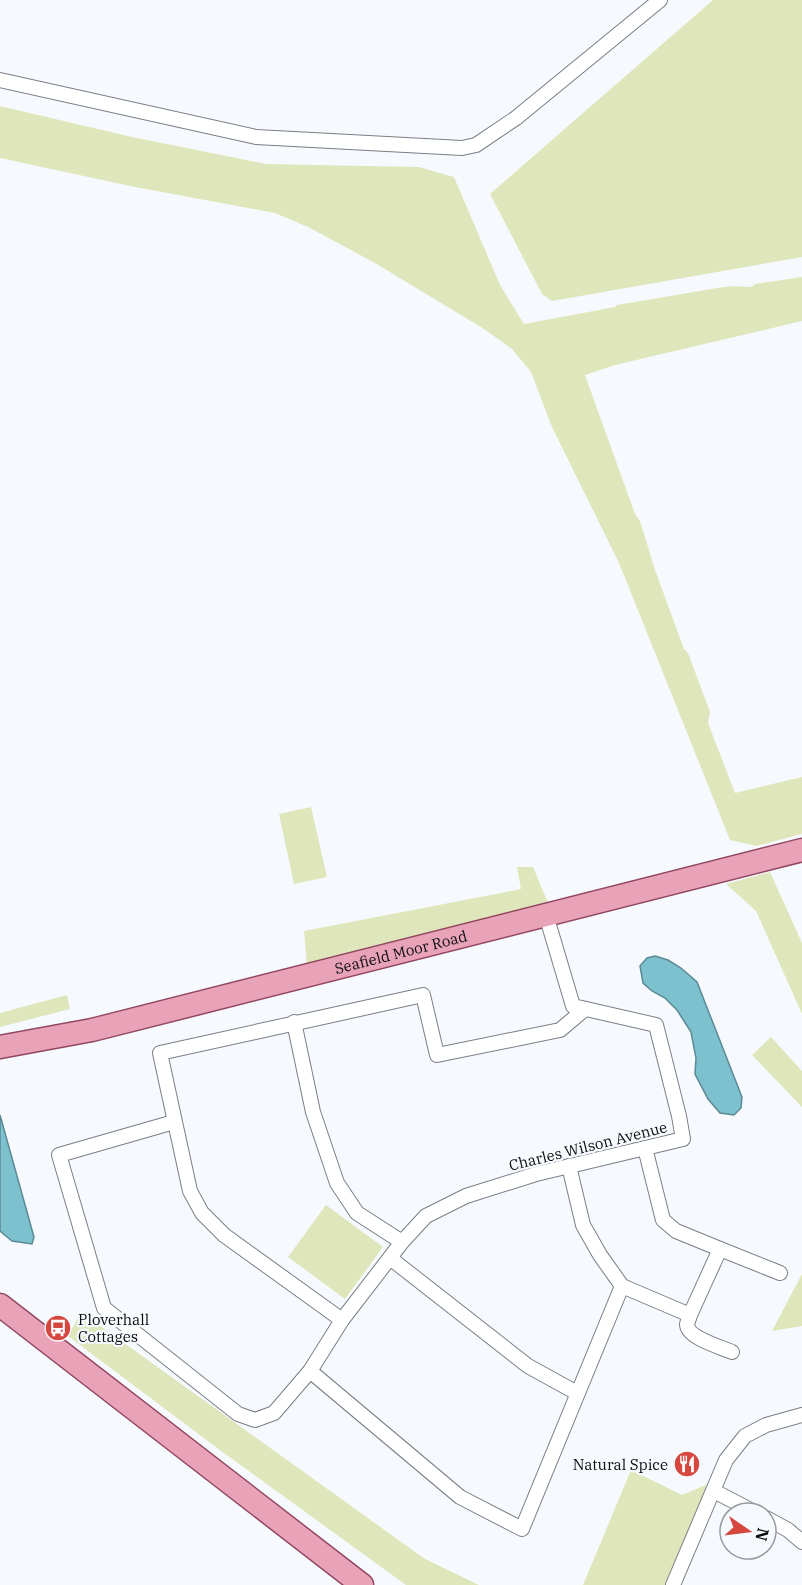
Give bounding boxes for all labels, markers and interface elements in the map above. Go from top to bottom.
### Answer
street label: Seafield Moor Road [332,926,469,978]
street label: Charles Wilson Avenue [507,1117,669,1175]
place label: Ploverhall Cottages [78,1310,149,1346]
bus stop icon: Ploverhall Cottages [43,1313,73,1343]
restaurant icon: Natural Spice [672,1449,702,1479]
place label: Natural Spice [573,1455,668,1474]
north arrow [718,1501,778,1561]
text: N [751,1526,774,1543]

